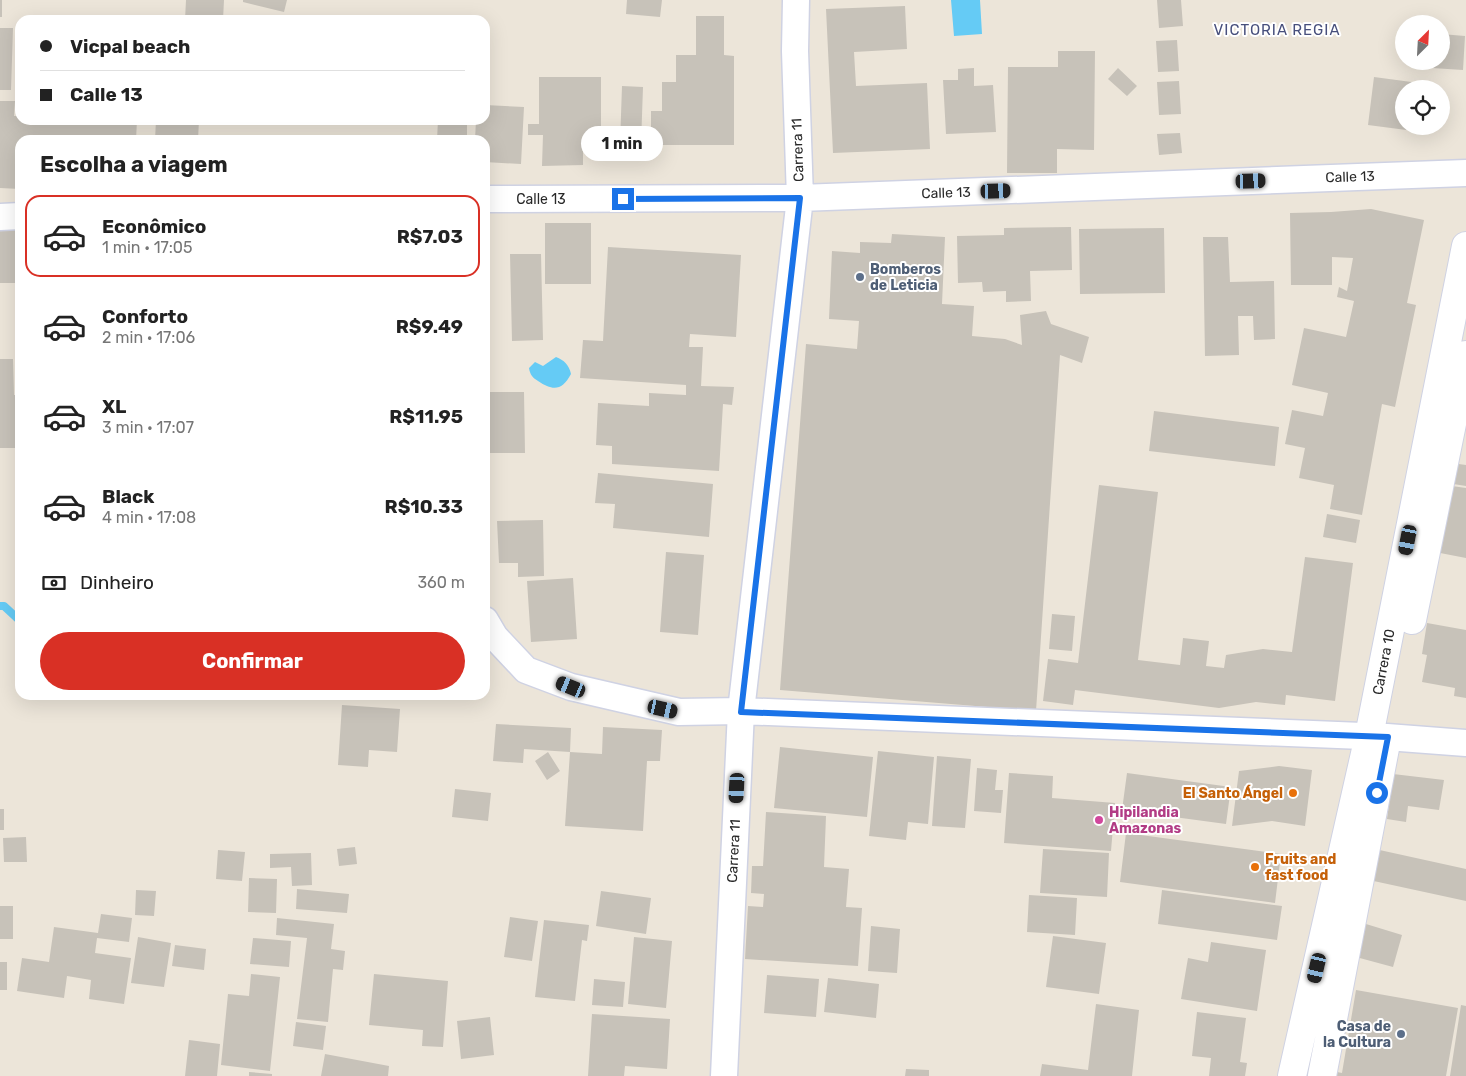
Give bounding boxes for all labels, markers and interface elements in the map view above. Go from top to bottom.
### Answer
north arrow [1395,15,1450,70]
map controls [1395,15,1450,135]
district label: VICTORIA REGIA [1214,21,1340,39]
text: Vicpal beach [70,35,190,58]
button: locate [1395,80,1450,135]
text: Calle 13 [70,83,143,106]
street label: Carrera 11 [788,118,808,182]
callout: 1 min [582,126,664,162]
text: 1 min [602,134,642,153]
text: Escolha a viagem [40,151,228,178]
street label: Calle 13 [1325,168,1375,186]
car [1235,173,1266,189]
car [980,183,1011,199]
street label: Calle 13 [921,184,971,202]
route end [612,188,634,210]
street label: Calle 13 [516,191,566,208]
icon: car [42,214,87,259]
text: Econômico [102,215,206,238]
text: R$7.03 [397,225,463,248]
text: 1 min · 17:05 [102,238,193,257]
place label: Bomberos de Leticia [870,261,941,294]
marker: Bomberos de Leticia [854,271,866,283]
icon: car [42,304,87,349]
text: Conforto [102,305,188,328]
text: R$9.49 [396,315,463,338]
text: 2 min · 17:06 [102,328,195,347]
icon: car [42,394,87,439]
text: XL [102,395,126,418]
text: R$11.95 [389,405,463,428]
text: 3 min · 17:07 [102,418,194,437]
icon: car [42,484,87,529]
text: Black [102,485,154,508]
text: R$10.33 [385,495,463,518]
text: 4 min · 17:08 [102,508,196,527]
car [1397,524,1418,556]
icon: cash [40,569,68,597]
text: Dinheiro [80,571,154,594]
text: 360 m [417,573,465,592]
street label: Carrera 10 [1369,628,1399,696]
button: Confirmar [40,632,465,690]
car [554,674,587,700]
car [646,698,679,720]
car [728,773,745,803]
route start [1366,782,1388,804]
place label: El Santo Ángel [1183,784,1283,802]
marker: El Santo Ángel [1287,787,1299,799]
place label: Hipilandia Amazonas [1109,804,1182,837]
marker: Hipilandia Amazonas [1093,814,1105,826]
street label: Carrera 11 [724,819,744,883]
place label: Fruits and fast food [1265,851,1336,884]
marker: Fruits and fast food [1249,861,1261,873]
car [1306,952,1327,984]
place label: Casa de la Cultura [1323,1018,1391,1051]
marker: Casa de la Cultura [1395,1028,1407,1040]

